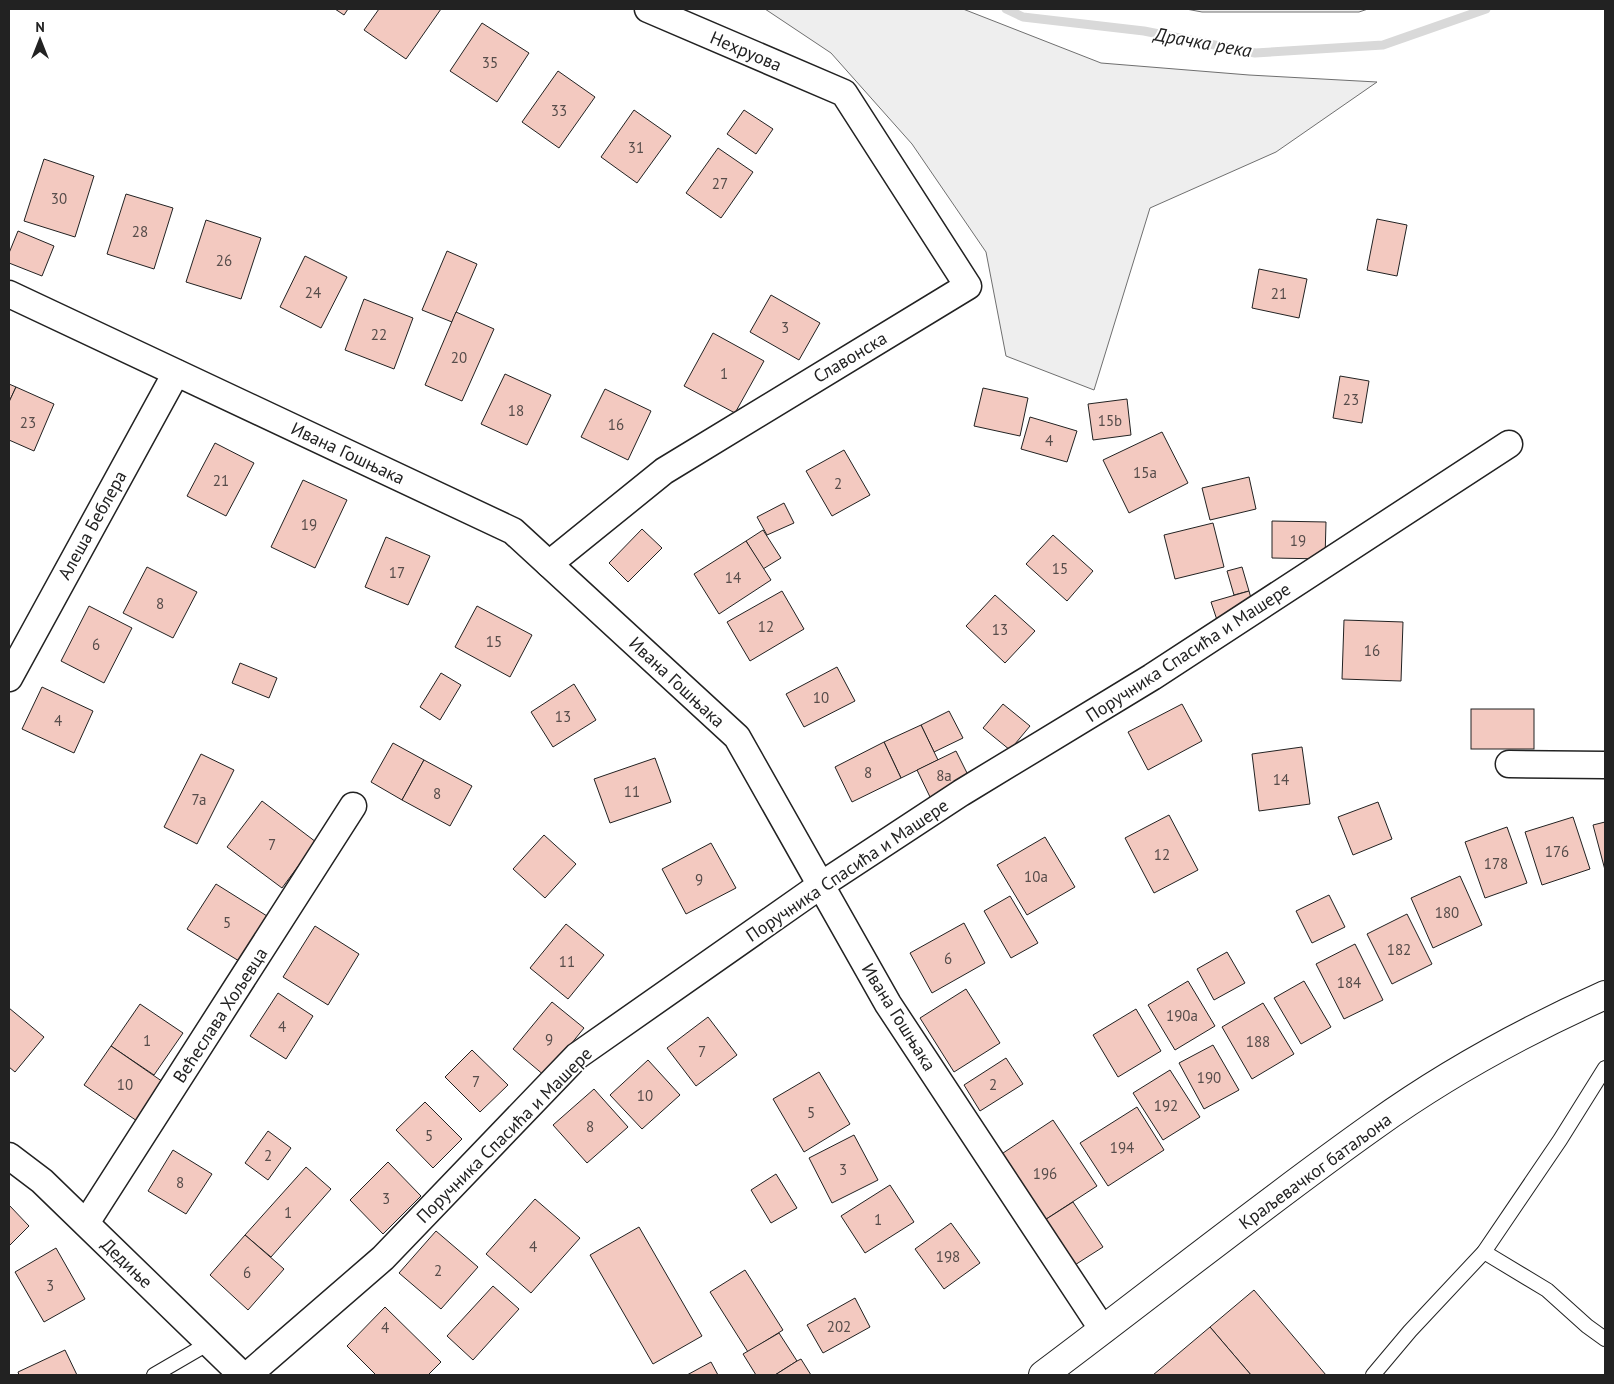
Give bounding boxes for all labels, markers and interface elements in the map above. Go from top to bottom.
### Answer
north arrow [15,15,65,65]
text: N [35,18,45,36]
water label: Драчка река [1150,21,1254,63]
street label: Нехруова [707,26,785,76]
house number: 35 [482,53,498,72]
house number: 33 [551,101,567,120]
house number: 31 [628,138,644,157]
house number: 27 [712,174,728,193]
house number: 30 [51,189,67,208]
house number: 28 [132,222,148,241]
house number: 26 [216,251,232,270]
house number: 24 [305,283,321,302]
house number: 21 [1271,284,1287,303]
house number: 3 [781,318,789,337]
house number: 22 [371,325,387,344]
street label: Славонска [809,326,891,388]
house number: 20 [451,348,467,367]
house number: 1 [720,364,728,383]
house number: 23 [1343,390,1359,409]
house number: 18 [508,401,524,420]
house number: 15b [1098,411,1122,430]
house number: 23 [20,413,36,432]
house number: 16 [608,415,624,434]
street label: Ивана Гошњака [287,417,409,489]
house number: 4 [1045,431,1053,450]
house number: 15a [1133,463,1157,482]
street label: Алеша Беблера [53,466,131,584]
house number: 21 [213,471,229,490]
house number: 2 [834,474,842,493]
house number: 19 [301,515,317,534]
house number: 19 [1290,531,1306,550]
house number: 15 [1052,559,1068,578]
house number: 17 [389,563,405,582]
house number: 14 [725,568,741,587]
street label: Поручника Спасића и Машере [1081,577,1295,727]
house number: 8 [156,594,164,613]
house number: 12 [758,617,774,636]
house number: 13 [992,620,1008,639]
house number: 15 [486,632,502,651]
street label: Ивана Гошњака [624,632,730,732]
house number: 6 [92,635,100,654]
house number: 16 [1364,641,1380,660]
house number: 10 [813,688,829,707]
house number: 13 [555,707,571,726]
house number: 4 [54,711,62,730]
house number: 8 [864,763,872,782]
house number: 8a [936,766,952,785]
house number: 14 [1273,770,1289,789]
house number: 11 [624,782,640,801]
house number: 8 [433,784,441,803]
house number: 7a [192,790,206,809]
street label: Поручника Спасића и Машере [741,793,953,947]
house number: 7 [268,835,276,854]
house number: 176 [1545,842,1569,861]
house number: 12 [1154,845,1170,864]
house number: 178 [1484,854,1508,873]
house number: 10a [1024,867,1048,886]
house number: 9 [695,870,703,889]
house number: 180 [1435,903,1459,922]
house number: 5 [223,913,231,932]
house number: 182 [1387,940,1411,959]
street label: Већеслава Хољевца [168,943,272,1087]
house number: 6 [944,949,952,968]
house number: 11 [559,952,575,971]
street label: Ивана Гошњака [857,959,941,1075]
house number: 184 [1337,973,1361,992]
house number: 190a [1166,1006,1198,1025]
house number: 4 [278,1017,286,1036]
house number: 9 [545,1030,553,1049]
house number: 1 [143,1031,151,1050]
house number: 188 [1246,1032,1270,1051]
street label: Поручника Спасића и Машере [411,1042,597,1228]
house number: 7 [698,1042,706,1061]
house number: 190 [1197,1068,1221,1087]
house number: 7 [472,1072,480,1091]
house number: 10 [117,1075,133,1094]
house number: 2 [989,1075,997,1094]
house number: 10 [637,1086,653,1105]
house number: 192 [1154,1096,1178,1115]
house number: 5 [807,1103,815,1122]
street label: Краљевачког батаљона [1234,1108,1396,1234]
house number: 8 [586,1117,594,1136]
house number: 5 [425,1126,433,1145]
house number: 194 [1110,1138,1134,1157]
house number: 2 [264,1146,272,1165]
house number: 3 [839,1160,847,1179]
house number: 196 [1033,1164,1057,1183]
house number: 8 [176,1173,184,1192]
house number: 3 [382,1189,390,1208]
house number: 1 [284,1203,292,1222]
house number: 1 [874,1210,882,1229]
street label: Дедиње [96,1233,158,1293]
house number: 4 [529,1237,537,1256]
house number: 198 [936,1247,960,1266]
house number: 2 [434,1261,442,1280]
house number: 6 [243,1263,251,1282]
house number: 3 [46,1276,54,1295]
house number: 202 [827,1317,851,1336]
house number: 4 [381,1318,389,1337]

